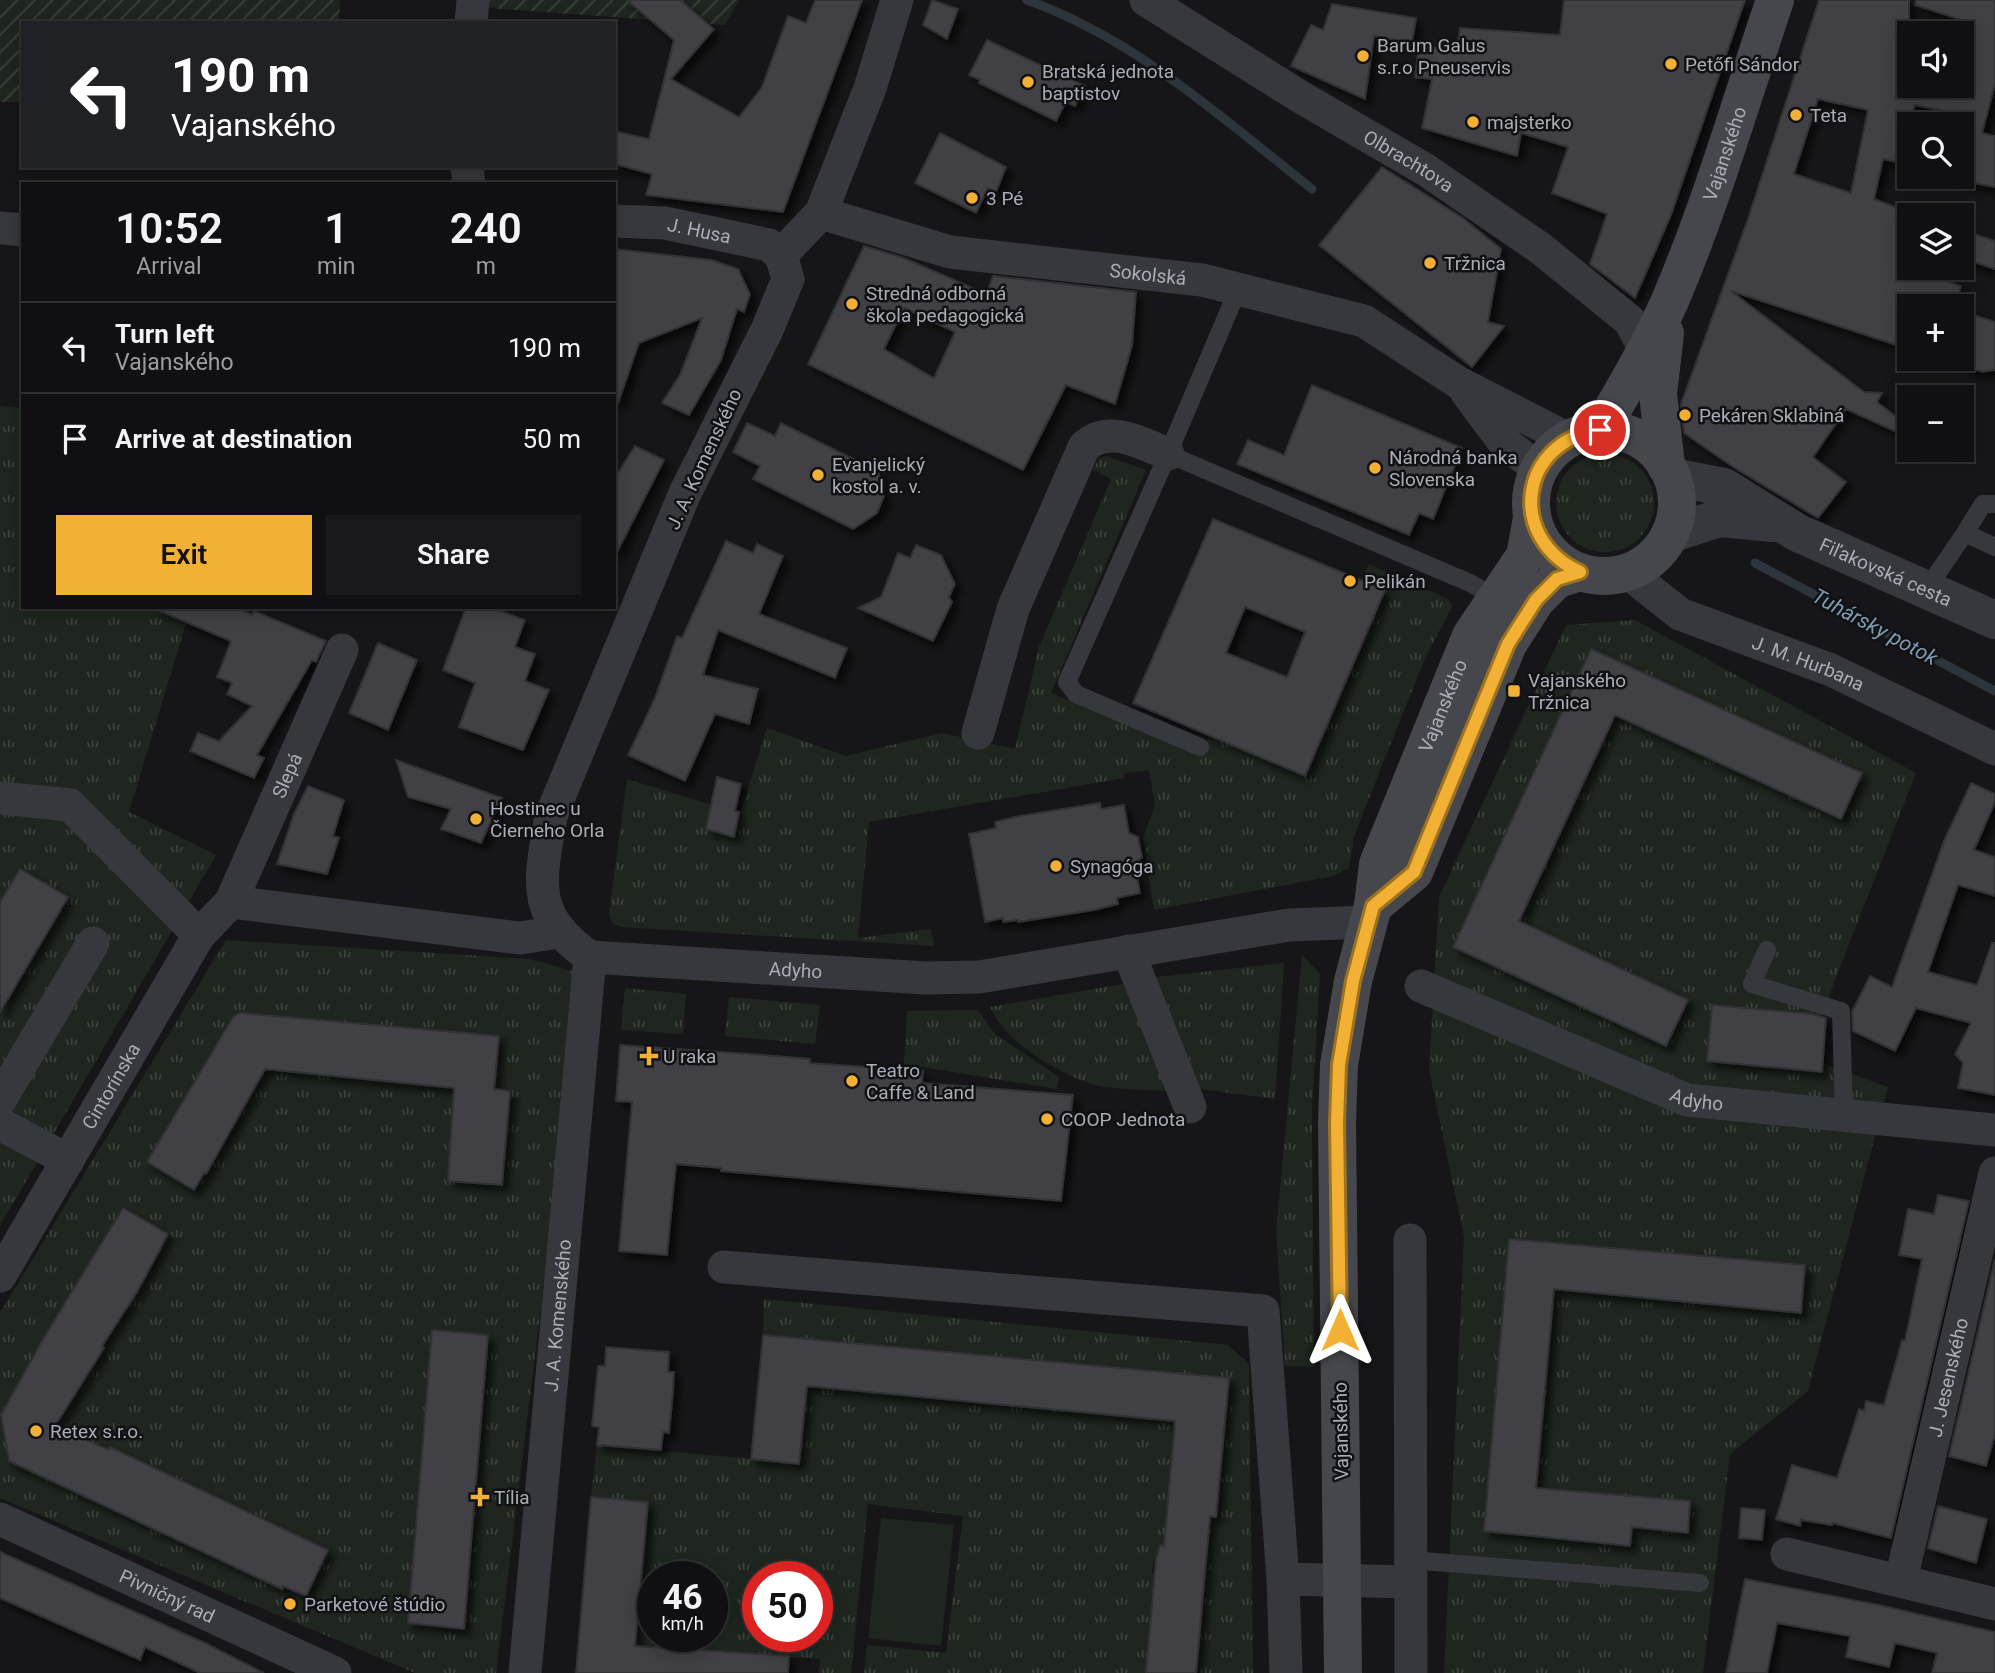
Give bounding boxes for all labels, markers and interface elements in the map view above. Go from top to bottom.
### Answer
map controls [1897,21,1974,462]
button: sound [1897,21,1974,98]
place label: Barum Galus s.r.o Pneuservis [1377,34,1511,79]
text: 190 m [171,47,310,104]
marker: Barum Galus s.r.o Pneuservis [1355,48,1371,64]
icon: left [56,49,147,140]
place label: Petőfi Sándor [1685,53,1800,76]
marker: Petőfi Sándor [1663,56,1679,72]
place label: Bratská jednota baptistov [1042,60,1174,105]
marker: Bratská jednota baptistov [1020,74,1036,90]
street label: Vajanského [1698,103,1751,204]
place label: Teta [1810,104,1847,127]
text: Vajanského [171,106,336,144]
marker: Teta [1788,107,1804,123]
place label: majsterko [1487,111,1572,134]
button: search [1897,112,1974,189]
marker: majsterko [1465,114,1481,130]
street label: Olbrachtova [1359,125,1458,197]
place label: 3 Pé [986,187,1023,210]
marker: 3 Pé [964,190,980,206]
button: layers [1897,203,1974,280]
text: 10:52 [115,204,223,253]
text: 1 [324,204,348,253]
text: 240 [450,204,522,253]
street label: J. Husa [665,212,733,248]
place label: Tržnica [1444,252,1506,275]
text: Arrival [136,253,202,280]
text: min [317,253,355,280]
text: m [476,253,496,280]
marker: Tržnica [1422,255,1438,271]
street label: Sokolská [1108,258,1188,290]
place label: Stredná odborná škola pedagogická [866,282,1024,327]
button: + [1897,294,1974,371]
marker: Stredná odborná škola pedagogická [844,296,860,312]
text: Turn left [115,319,214,349]
icon: left [56,329,94,367]
text: 190 m [508,333,581,363]
text: Vajanského [115,349,234,376]
street label: J. A. Komenského [661,385,747,533]
button: − [1897,385,1974,462]
pin [1570,400,1630,460]
place label: Pekáren Sklabiná [1699,404,1844,427]
marker: Pekáren Sklabiná [1677,407,1693,423]
icon: arrive [1581,411,1619,449]
icon: arrive [56,420,94,458]
text: Arrive at destination [115,424,352,454]
text: 50 m [523,424,581,454]
place label: Národná banka Slovenska [1389,446,1518,491]
place label: Evanjelický kostol a. v. [832,453,925,498]
marker: Národná banka Slovenska [1367,460,1383,476]
marker: Evanjelický kostol a. v. [810,467,826,483]
button: Exit [56,515,312,595]
button: Share [326,515,581,595]
street label: Fiľakovská cesta [1816,533,1955,611]
place label: Pelikán [1364,570,1426,593]
marker: Pelikán [1342,573,1358,589]
water label: Tuhársky potok [1808,584,1942,670]
street label: J. M. Hurbana [1749,630,1868,696]
street label: Vajanského [1413,656,1472,756]
place label: Vajanského Tržnica [1528,669,1626,714]
marker: Vajanského Tržnica [1506,683,1522,699]
street label: Slepá [267,749,307,802]
place label: Hostinec u Čierneho Orla [490,797,605,842]
marker: Hostinec u Čierneho Orla [468,811,484,827]
place label: Synagóga [1070,855,1154,878]
marker: Synagóga [1048,858,1064,874]
street label: Adyho [768,957,823,983]
street label: Cintorínska [77,1039,145,1133]
place label: U raka [663,1045,716,1068]
marker: U raka [641,1048,657,1064]
place label: Teatro Caffe & Land [866,1059,975,1104]
marker: Teatro Caffe & Land [844,1073,860,1089]
street label: Adyho [1667,1083,1724,1115]
place label: COOP Jednota [1061,1108,1185,1131]
marker: COOP Jednota [1039,1111,1055,1127]
street label: J. A. Komenského [539,1238,576,1393]
position arrow [1303,1293,1377,1367]
street label: J. Jesenského [1923,1315,1973,1439]
street label: Vajanského [1329,1382,1353,1480]
place label: Retex s.r.o. [50,1420,143,1443]
marker: Retex s.r.o. [28,1423,44,1439]
place label: Tília [494,1486,530,1509]
marker: Tília [472,1489,488,1505]
speed limit sign: 50 [742,1561,833,1652]
street label: Pivničný rad [116,1564,218,1628]
text: 46 [662,1577,703,1618]
place label: Parketové štúdio [304,1593,445,1616]
marker: Parketové štúdio [282,1596,298,1612]
text: km/h [661,1613,704,1634]

